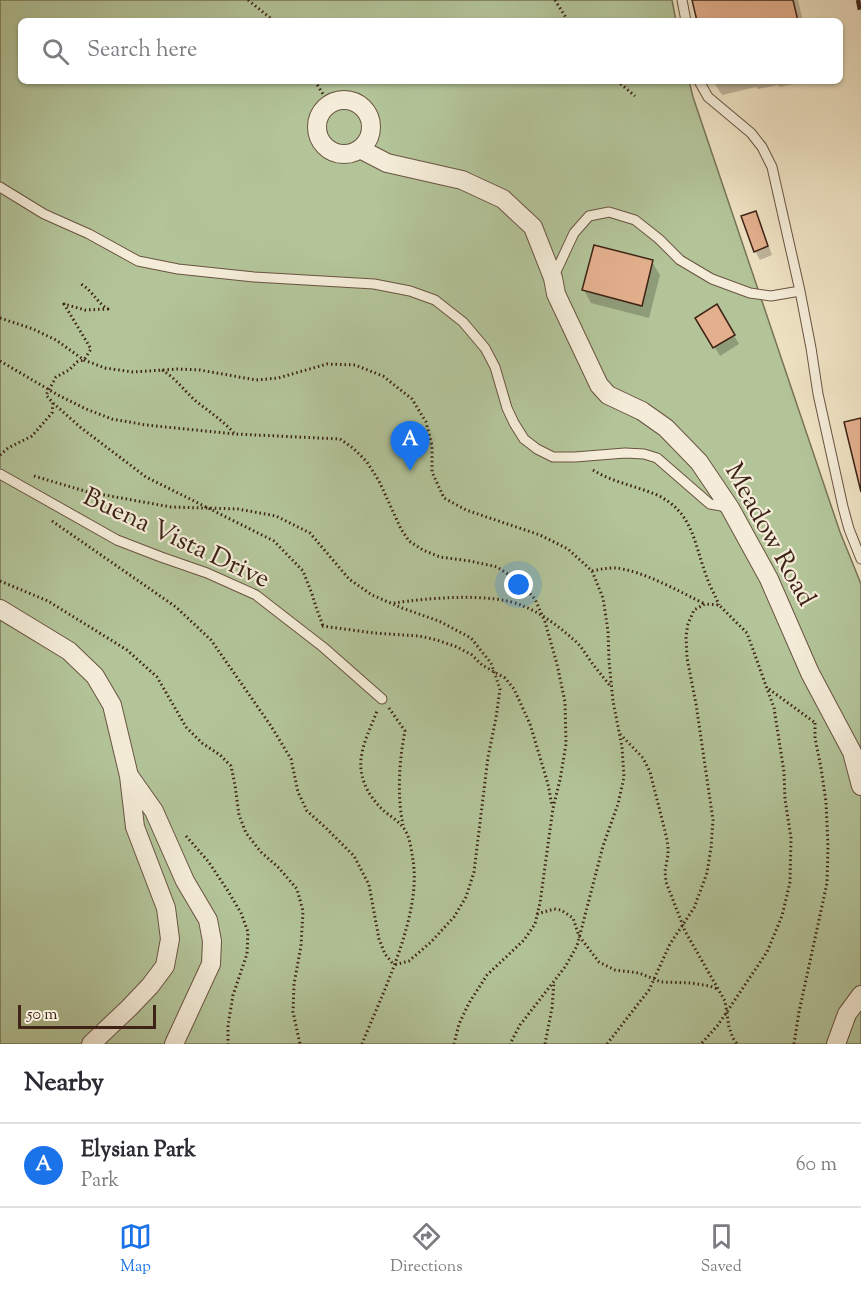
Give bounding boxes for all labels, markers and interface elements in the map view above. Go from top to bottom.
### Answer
search box [18,18,843,84]
icon: search [39,35,72,68]
text: Search here [87,35,197,67]
pin: A [390,422,430,471]
street label: Meadow Road [714,457,824,614]
street label: Buena Vista Drive [76,479,276,599]
your location [504,570,533,599]
scale bar [18,1002,156,1030]
text: 50 m [27,1004,58,1027]
text: Nearby [24,1065,104,1102]
text: Elysian Park [81,1135,196,1167]
text: A [35,1151,52,1180]
text: 60 m [796,1151,837,1180]
text: Park [81,1167,119,1196]
tab: Map [119,1220,152,1279]
tab: Directions [390,1220,463,1279]
tab: Saved [701,1220,742,1279]

